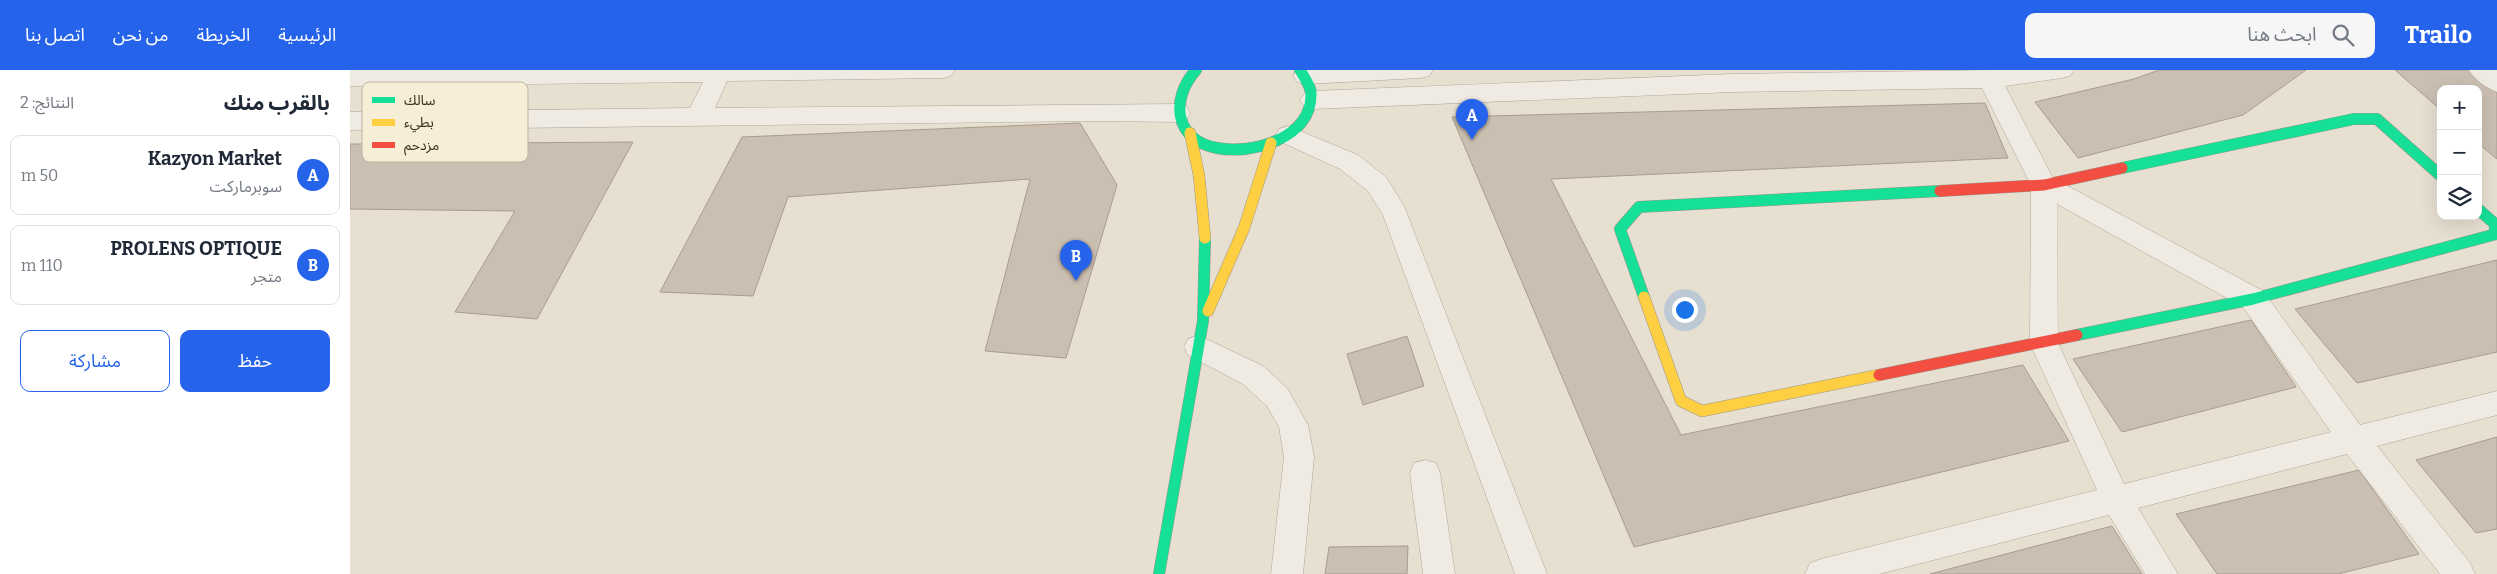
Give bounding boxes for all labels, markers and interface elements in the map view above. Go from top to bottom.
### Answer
search box [2025,13,2375,58]
icon: search [2329,21,2357,49]
text: Trailo [2405,21,2472,49]
text: ابحث هنا [2247,23,2317,46]
text: اتصل بنا [25,24,85,46]
text: من نحن [113,24,168,46]
text: الخريطة [196,24,250,46]
text: الرئيسية [278,24,336,46]
legend [362,82,528,162]
map controls [2437,85,2482,220]
button: + [2437,85,2482,130]
text: بالقرب منك [224,90,330,116]
text: سالك [404,92,436,109]
text: النتائج: 2 [20,93,74,112]
pin: A [1456,99,1488,140]
text: بطيء [404,114,434,133]
button: − [2437,130,2482,175]
text: مزدحم [404,137,439,156]
text: Kazyon Market [148,147,282,170]
text: 50 m [21,166,58,185]
text: A [307,166,319,185]
button: layers [2437,175,2482,220]
text: سوبرماركت [210,177,282,196]
text: PROLENS OPTIQUE [110,237,282,260]
pin: B [1060,240,1092,281]
text: 110 m [21,256,63,275]
text: B [308,256,318,275]
text: متجر [251,267,282,286]
your location [1672,297,1698,323]
button: مشاركة [20,330,170,392]
button: حفظ [180,330,330,392]

